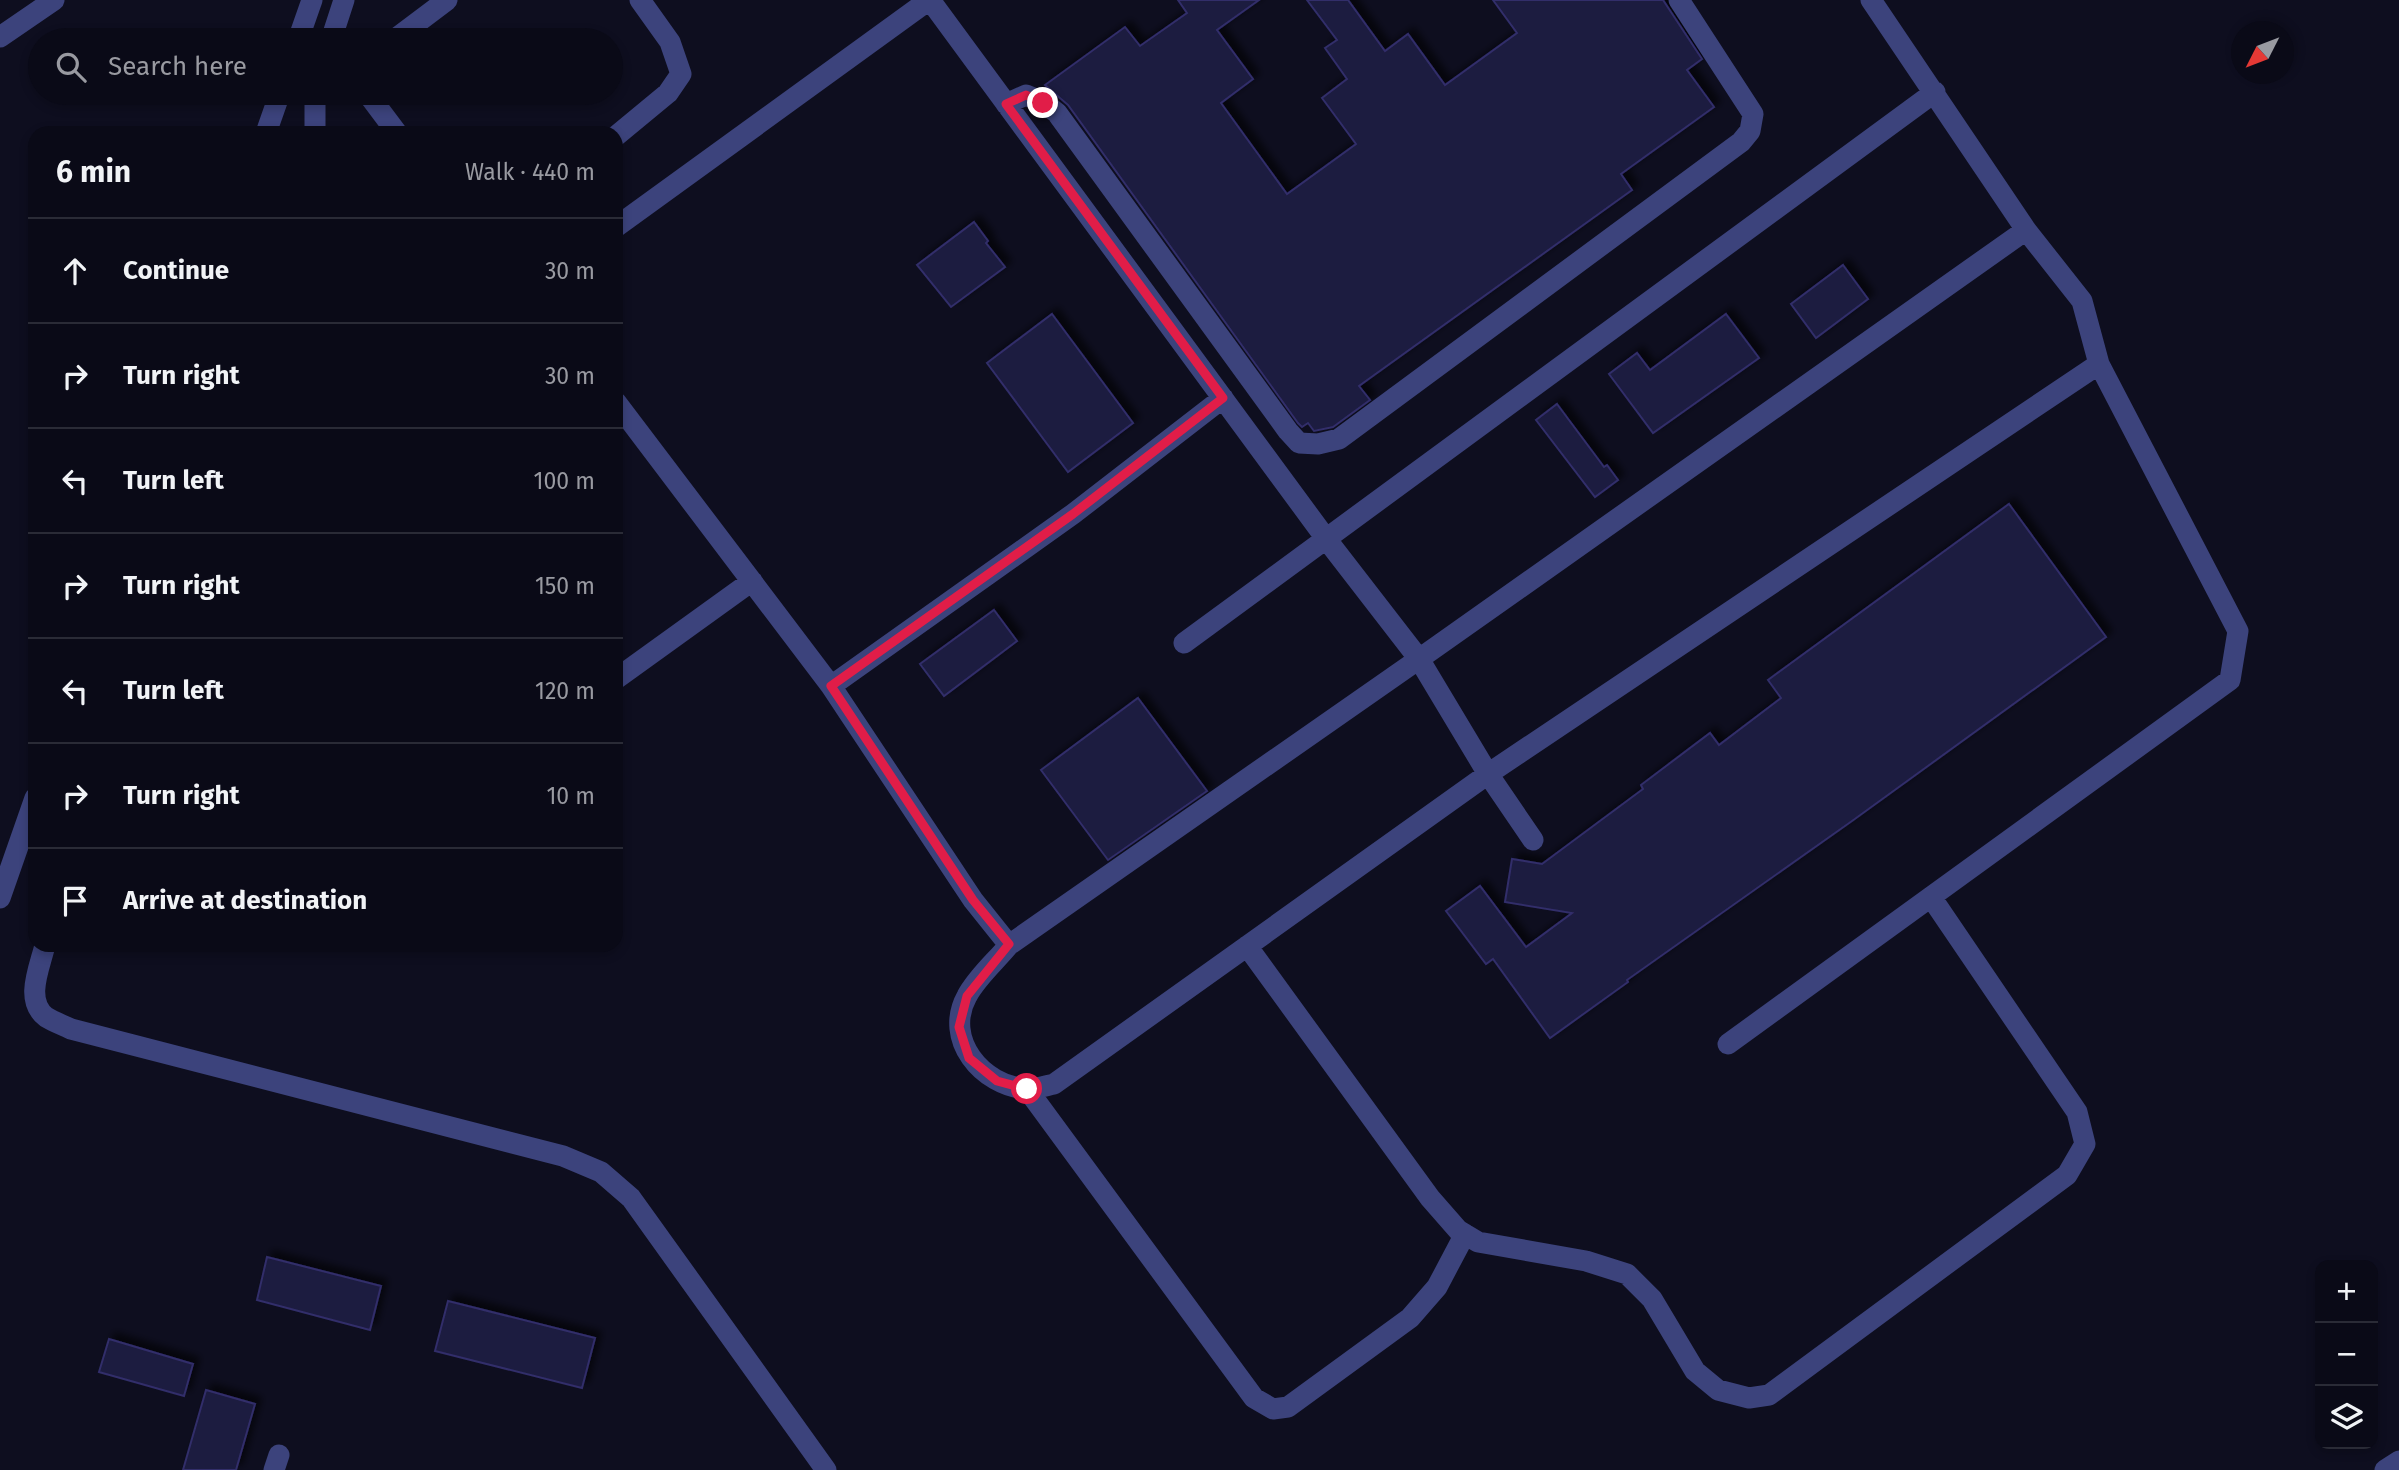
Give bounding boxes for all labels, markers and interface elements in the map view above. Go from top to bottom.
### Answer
north arrow [2231,21,2294,84]
search box [28,28,623,105]
icon: search [52,48,90,86]
text: Search here [108,51,247,82]
route end [1027,87,1058,118]
text: 6 min [56,154,131,190]
text: Walk · 440 m [465,158,595,186]
icon: ahead [56,252,94,290]
text: Continue [123,255,229,286]
text: 30 m [545,257,595,285]
icon: right [56,357,94,395]
text: Turn right [123,360,240,391]
text: 30 m [545,362,595,390]
icon: left [56,462,94,500]
text: Turn left [123,465,224,496]
text: 100 m [534,467,595,495]
icon: right [56,567,94,605]
text: Turn right [123,570,240,601]
text: 150 m [535,572,595,600]
icon: left [56,672,94,710]
text: Turn left [123,675,224,706]
text: 120 m [535,677,595,705]
icon: right [56,777,94,815]
text: Turn right [123,780,240,811]
text: 10 m [546,782,595,810]
icon: arrive [56,882,94,920]
text: Arrive at destination [123,885,367,916]
route start [1011,1073,1042,1104]
map controls [2315,1260,2378,1449]
button: + [2315,1260,2378,1323]
button: − [2315,1323,2378,1386]
button: layers [2315,1386,2378,1449]

